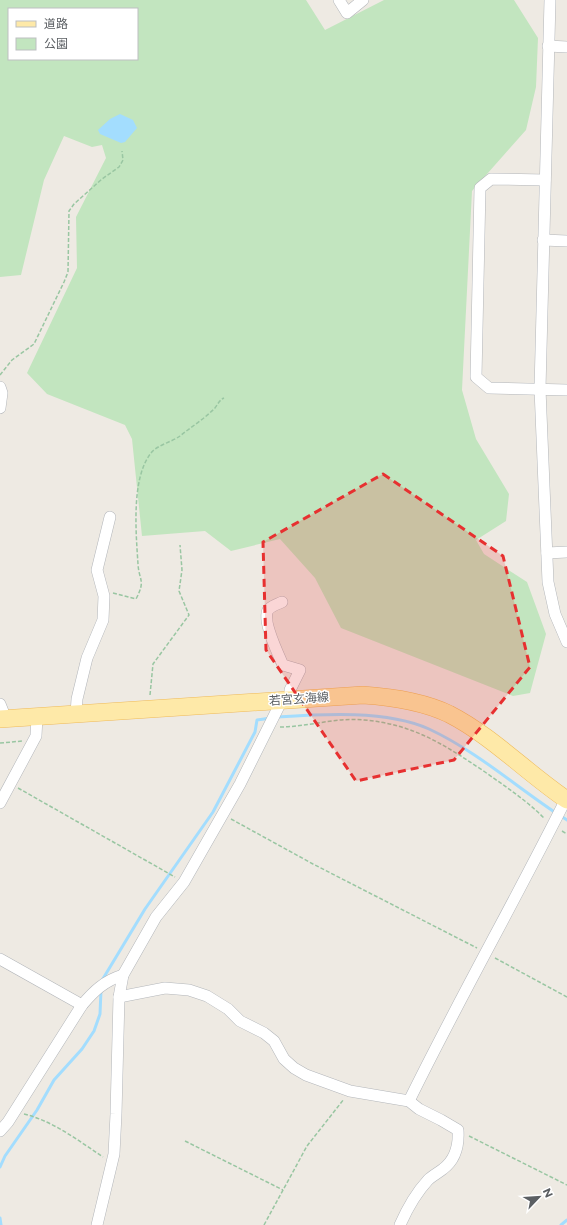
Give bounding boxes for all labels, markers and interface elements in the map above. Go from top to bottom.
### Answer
legend [8,8,138,60]
text: 道路 [44,16,68,31]
text: 公園 [44,36,68,51]
street label: 若宮玄海線 [269,689,329,708]
north arrow [519,1177,559,1217]
text: N [540,1186,556,1200]

